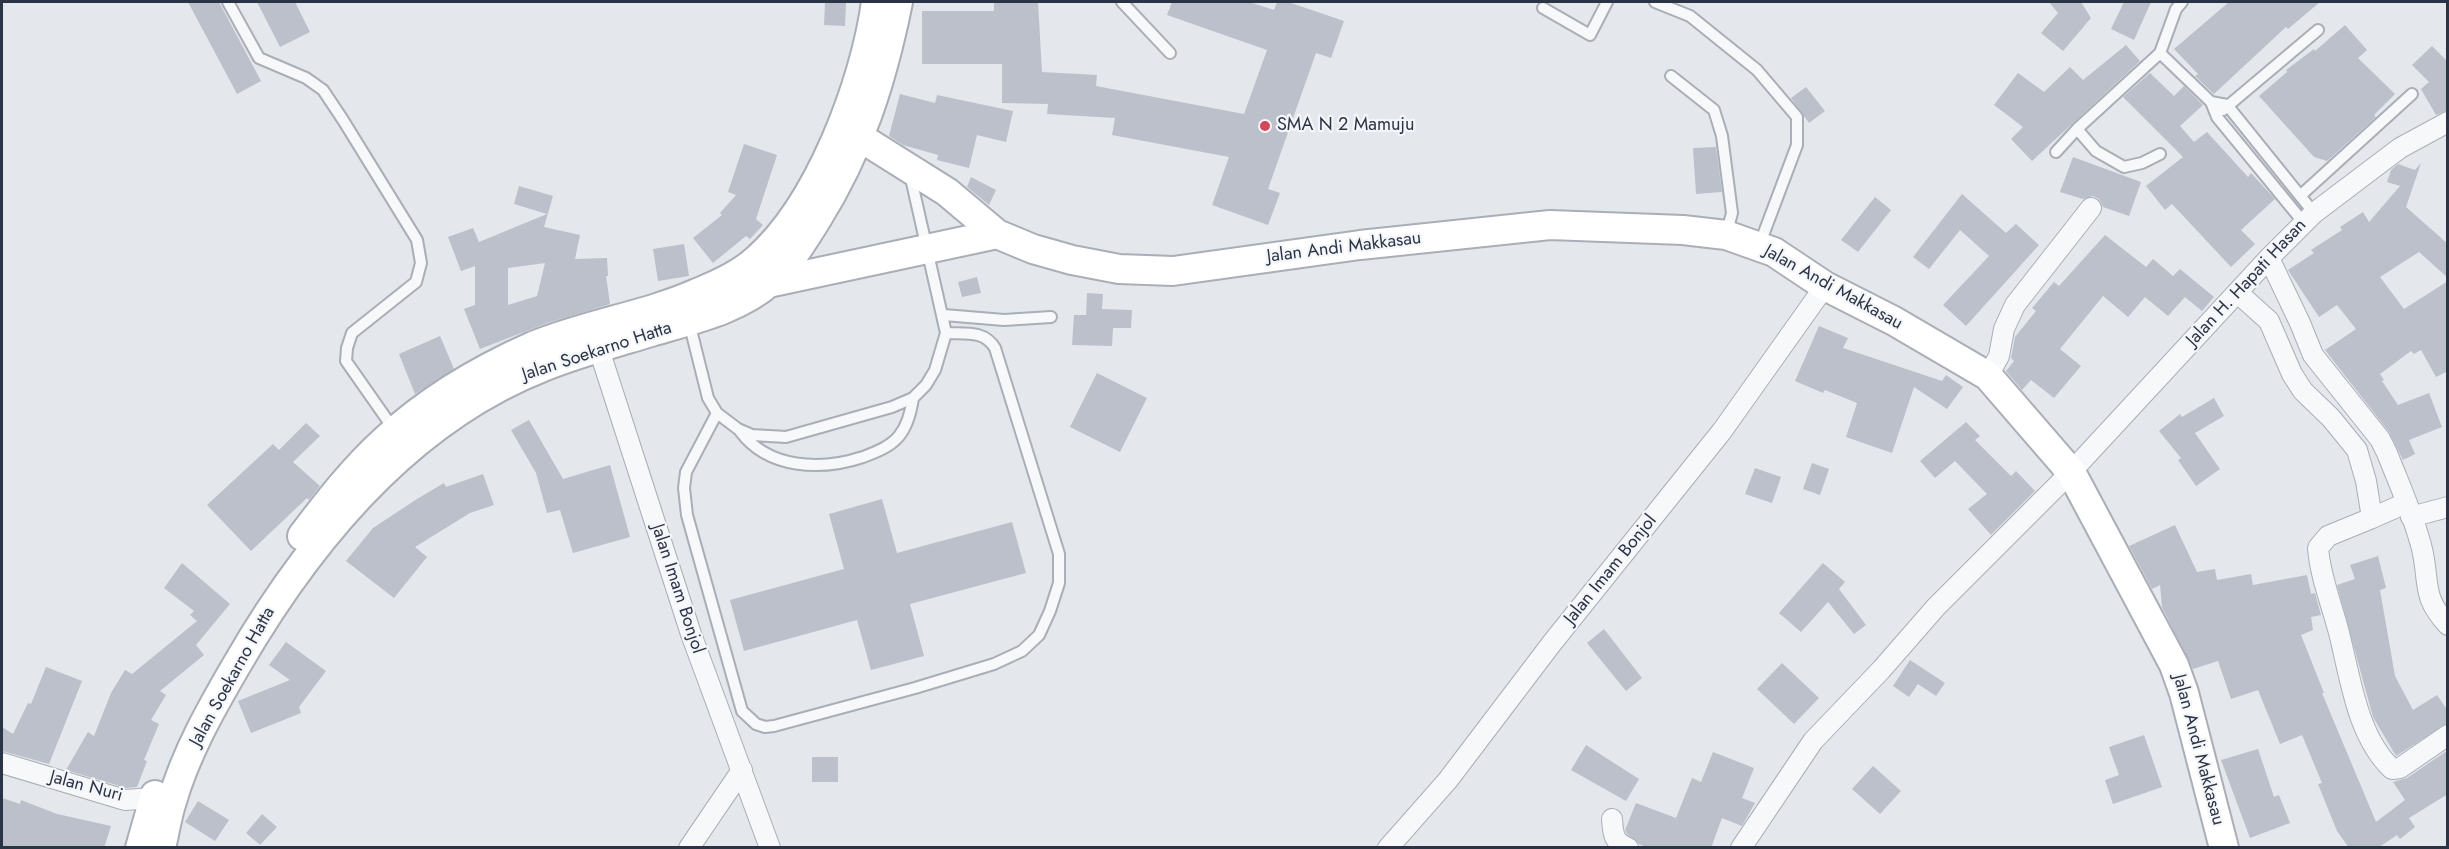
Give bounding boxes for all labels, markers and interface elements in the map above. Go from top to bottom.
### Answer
place label: SMA N 2 Mamuju [1277,115,1414,137]
marker: SMA N 2 Mamuju [1258,119,1272,133]
street label: Jalan H. Hapati Hasan [2182,215,2312,351]
street label: Jalan Andi Makkasau [1266,228,1422,268]
street label: Jalan Andi Makkasau [1760,241,1906,335]
street label: Jalan Soekarno Hatta [520,318,674,386]
street label: Jalan Imam Bonjol [1560,511,1662,629]
street label: Jalan Imam Bonjol [646,521,708,657]
street label: Jalan Soekarno Hatta [186,604,280,750]
street label: Jalan Andi Makkasau [2167,672,2229,828]
street label: Jalan Nuri [47,767,125,807]

